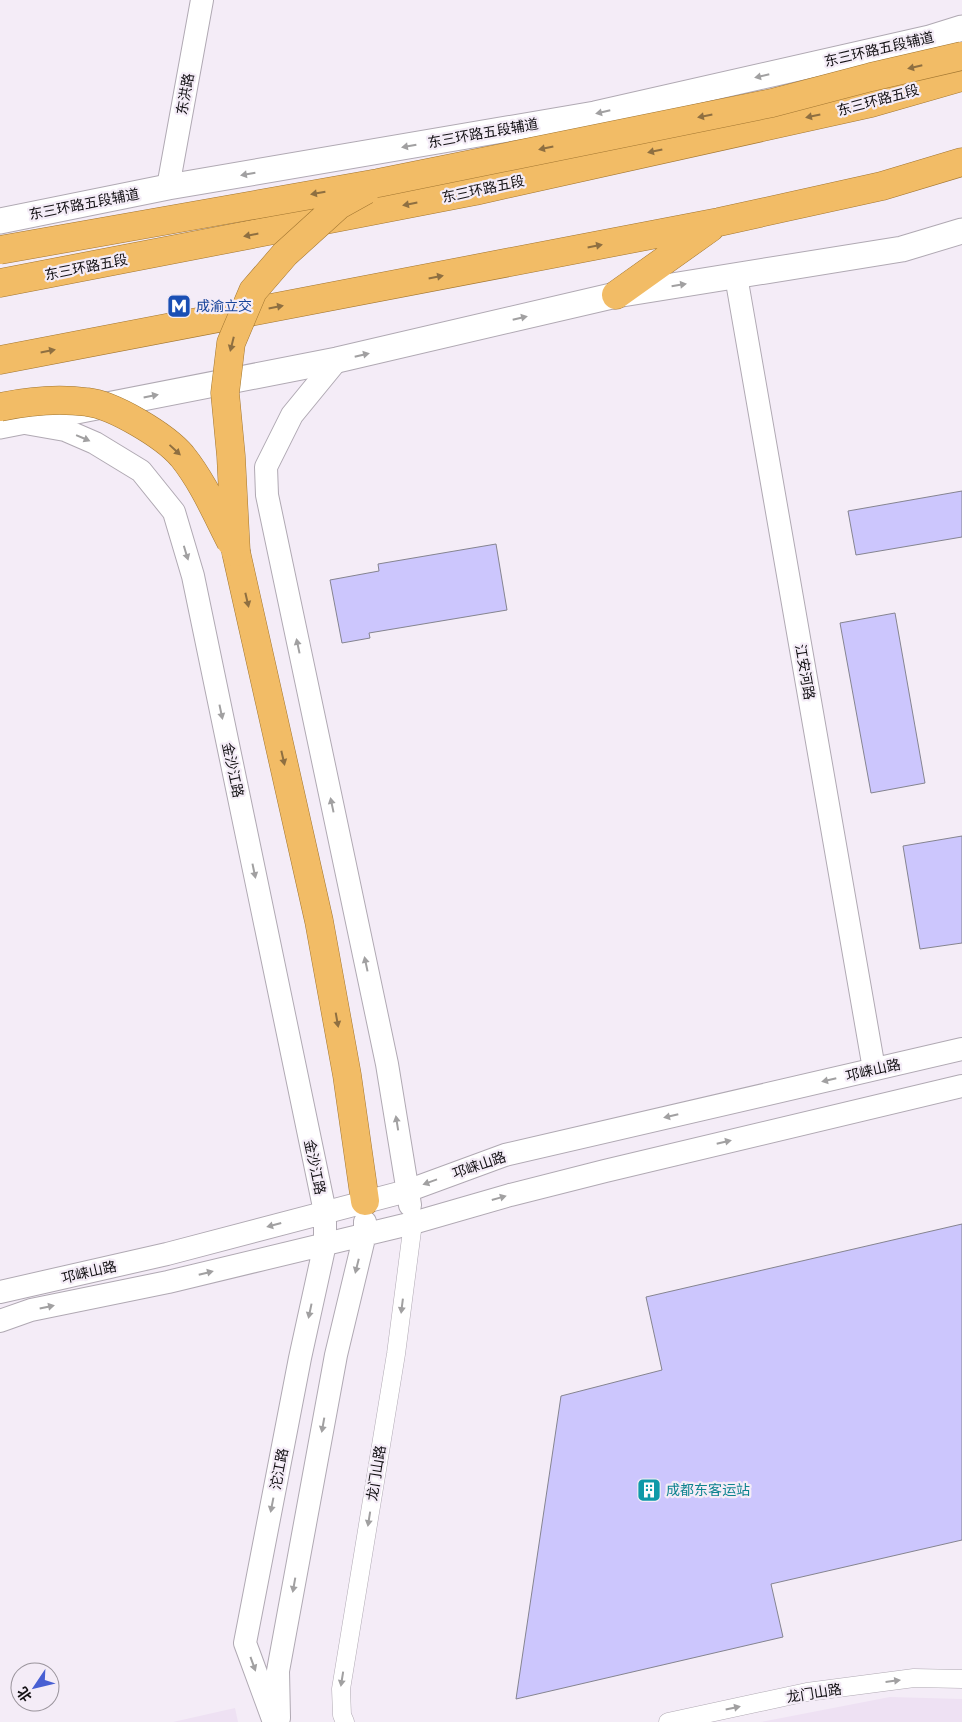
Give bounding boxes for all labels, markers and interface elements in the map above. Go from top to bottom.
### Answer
street label: 东三环路五段辅道 [823,29,936,70]
one-way arrow [907,63,922,71]
street label: 东洪路 [173,72,198,116]
one-way arrow [754,72,769,80]
street label: 东三环路五段 [835,81,921,120]
one-way arrow [596,108,611,116]
one-way arrow [806,112,821,120]
one-way arrow [697,113,713,121]
street label: 东三环路五段辅道 [426,115,540,152]
one-way arrow [400,143,416,151]
one-way arrow [538,145,554,153]
one-way arrow [647,147,662,155]
one-way arrow [240,170,256,178]
street label: 东三环路五段 [440,172,526,207]
street label: 东三环路五段辅道 [28,185,141,224]
one-way arrow [310,190,326,198]
one-way arrow [402,200,418,208]
one-way arrow [242,231,258,239]
one-way arrow [588,242,603,250]
street label: 东三环路五段 [43,251,129,284]
one-way arrow [428,272,444,280]
one-way arrow [672,281,688,289]
metro station icon: 成渝立交 [166,293,192,319]
place label: 成渝立交 [196,298,252,315]
one-way arrow [269,303,285,311]
one-way arrow [513,314,528,322]
one-way arrow [228,337,236,352]
one-way arrow [40,347,55,355]
one-way arrow [354,351,369,359]
one-way arrow [143,392,159,400]
one-way arrow [76,435,90,443]
one-way arrow [168,444,181,455]
one-way arrow [183,546,191,561]
one-way arrow [243,592,251,607]
one-way arrow [294,637,302,653]
street label: 江安河路 [791,643,818,701]
one-way arrow [218,705,226,721]
street label: 金沙江路 [218,741,247,799]
one-way arrow [279,751,287,767]
one-way arrow [328,797,336,812]
one-way arrow [250,864,258,879]
one-way arrow [362,956,370,971]
one-way arrow [334,1013,342,1029]
street label: 邛崃山路 [844,1056,902,1085]
one-way arrow [821,1076,837,1084]
one-way arrow [663,1112,678,1120]
one-way arrow [392,1115,400,1131]
street label: 金沙江路 [300,1138,329,1196]
one-way arrow [717,1138,732,1146]
street label: 邛崃山路 [450,1148,508,1183]
one-way arrow [422,1178,437,1186]
one-way arrow [491,1194,506,1202]
one-way arrow [266,1222,281,1230]
street label: 邛崃山路 [60,1258,118,1287]
one-way arrow [353,1259,361,1274]
one-way arrow [198,1269,213,1277]
one-way arrow [398,1299,406,1315]
one-way arrow [39,1303,54,1311]
one-way arrow [306,1304,314,1319]
one-way arrow [318,1417,326,1433]
street label: 龙门山路 [364,1444,389,1502]
street label: 沱江路 [267,1447,292,1491]
building icon: 成都东客运站 [636,1477,662,1503]
place label: 成都东客运站 [666,1482,750,1499]
one-way arrow [267,1498,275,1514]
one-way arrow [364,1511,372,1527]
one-way arrow [289,1577,297,1593]
one-way arrow [249,1657,257,1672]
north arrow [10,1662,60,1712]
one-way arrow [338,1671,346,1687]
one-way arrow [885,1677,901,1685]
street label: 龙门山路 [785,1681,843,1706]
text: 北 [14,1684,36,1705]
one-way arrow [725,1704,740,1712]

